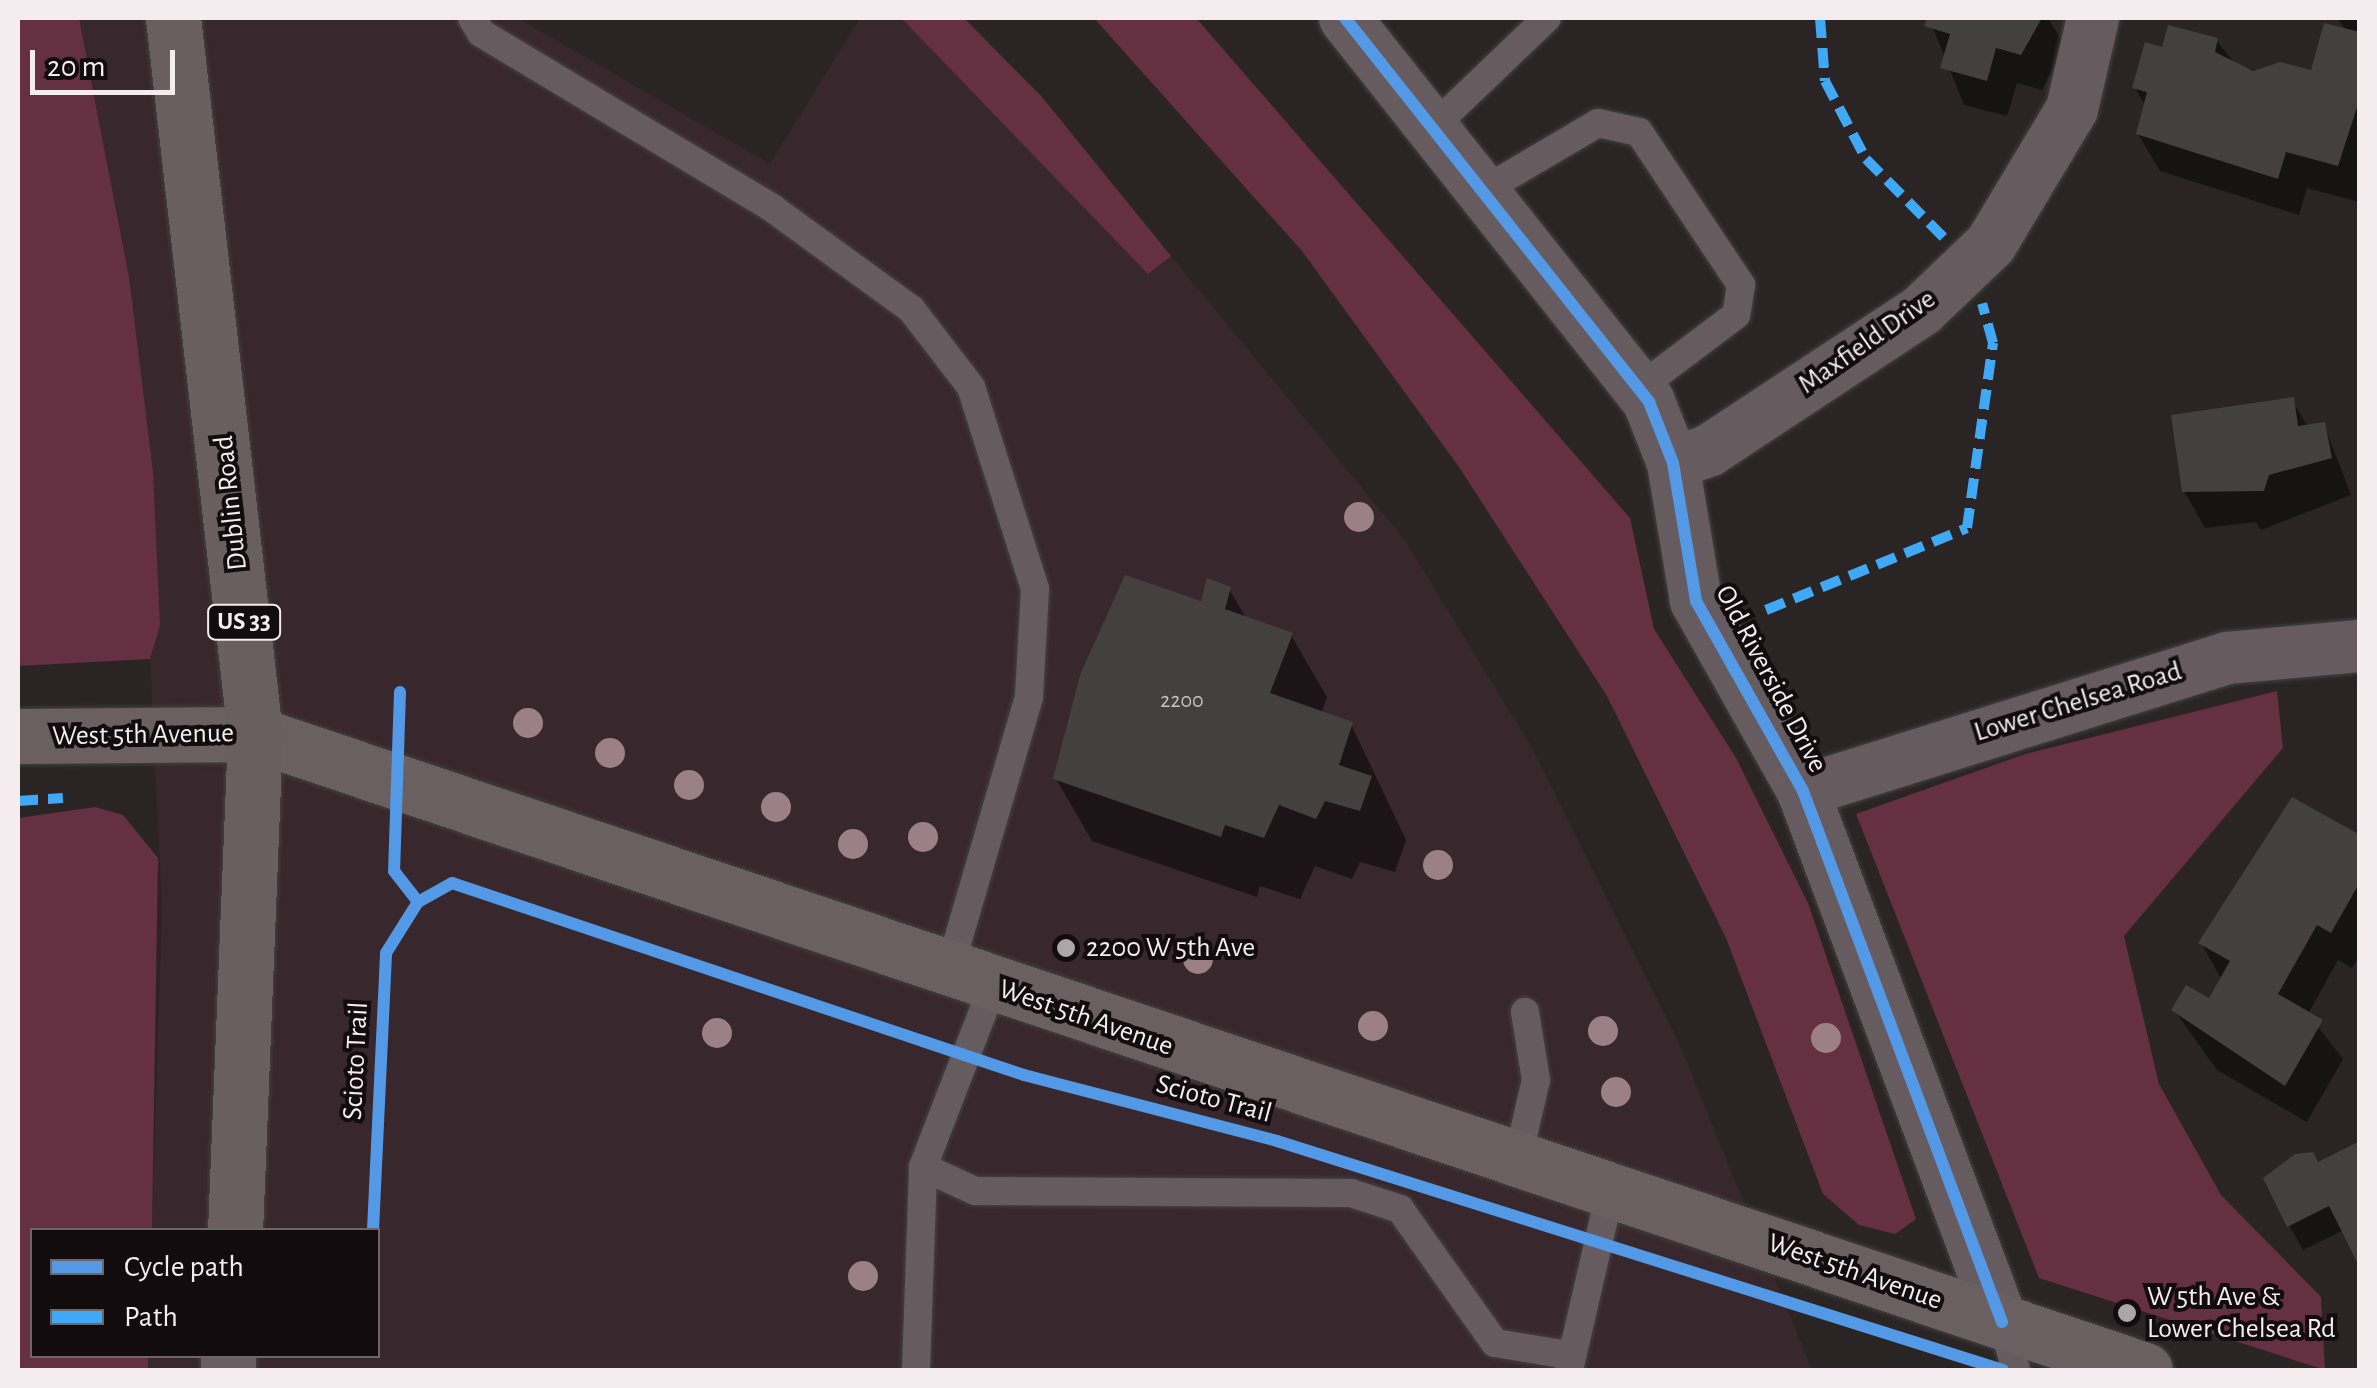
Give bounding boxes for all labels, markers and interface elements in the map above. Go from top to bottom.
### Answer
scale bar [35,30,180,92]
text: 20 m [47,52,105,82]
street label: Maxfield Drive [1792,282,1942,402]
street label: Dublin Road [207,434,255,572]
street label: Old Riverside Drive [1708,580,1834,778]
road number: US 33 [206,602,282,642]
street label: Lower Chelsea Road [1970,654,2186,750]
house number: 2200 [1160,688,1204,714]
street label: West 5th Avenue [52,717,234,753]
place label: 2200 W 5th Ave [1086,931,1255,965]
marker: 2200 W 5th Ave [1055,937,1077,959]
street label: West 5th Avenue [994,972,1178,1064]
street label: Scioto Trail [336,1001,376,1121]
street label: Scioto Trail [1153,1067,1275,1131]
street label: West 5th Avenue [1763,1226,1947,1318]
legend [30,1228,380,1358]
text: Cycle path [124,1252,244,1282]
place label: W 5th Ave & Lower Chelsea Rd [2147,1280,2335,1346]
text: Path [124,1302,178,1332]
marker: W 5th Ave & Lower Chelsea Rd [2116,1302,2138,1324]

